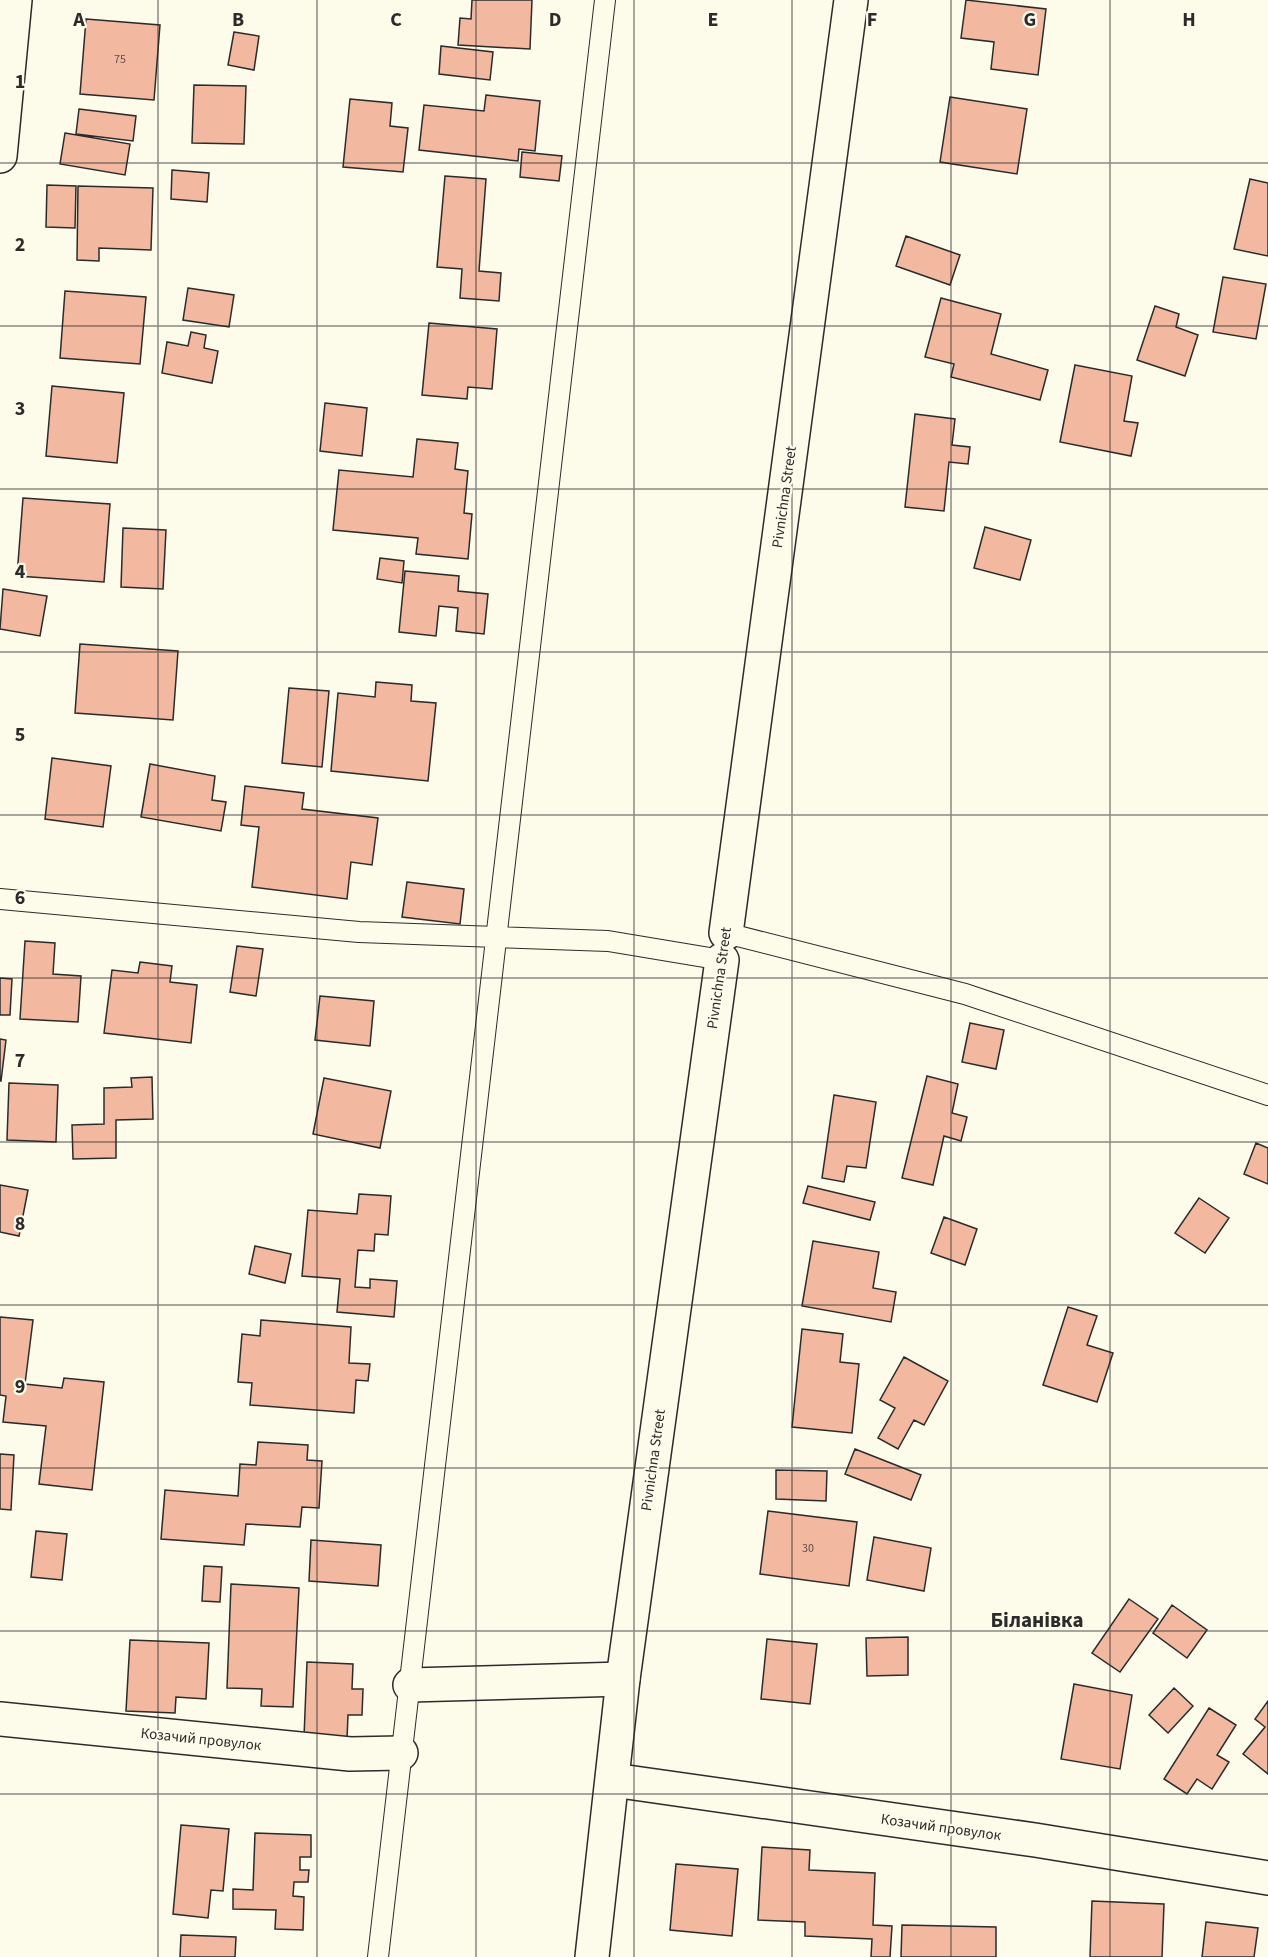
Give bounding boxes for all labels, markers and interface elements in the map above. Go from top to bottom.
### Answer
text: A [72,6,85,34]
text: B [232,6,244,34]
text: C [390,6,402,34]
text: D [549,6,561,34]
text: E [708,6,718,34]
text: F [867,6,877,34]
text: G [1024,6,1036,34]
text: H [1182,6,1196,34]
house number: 75 [114,51,126,68]
text: 1 [15,68,25,96]
text: 2 [15,231,25,259]
text: 3 [15,395,25,423]
street label: Pivnichna Street [767,445,802,549]
text: 4 [15,558,26,586]
text: 5 [15,721,25,749]
text: 6 [15,884,25,912]
street label: Pivnichna Street [702,926,737,1030]
text: 7 [15,1047,25,1075]
text: 8 [15,1210,25,1238]
text: 9 [15,1373,25,1401]
street label: Pivnichna Street [636,1408,671,1512]
house number: 30 [802,1540,814,1557]
district label: Біланівка [991,1605,1083,1635]
street label: Козачий провулок [140,1723,263,1756]
street label: Козачий провулок [879,1809,1003,1846]

